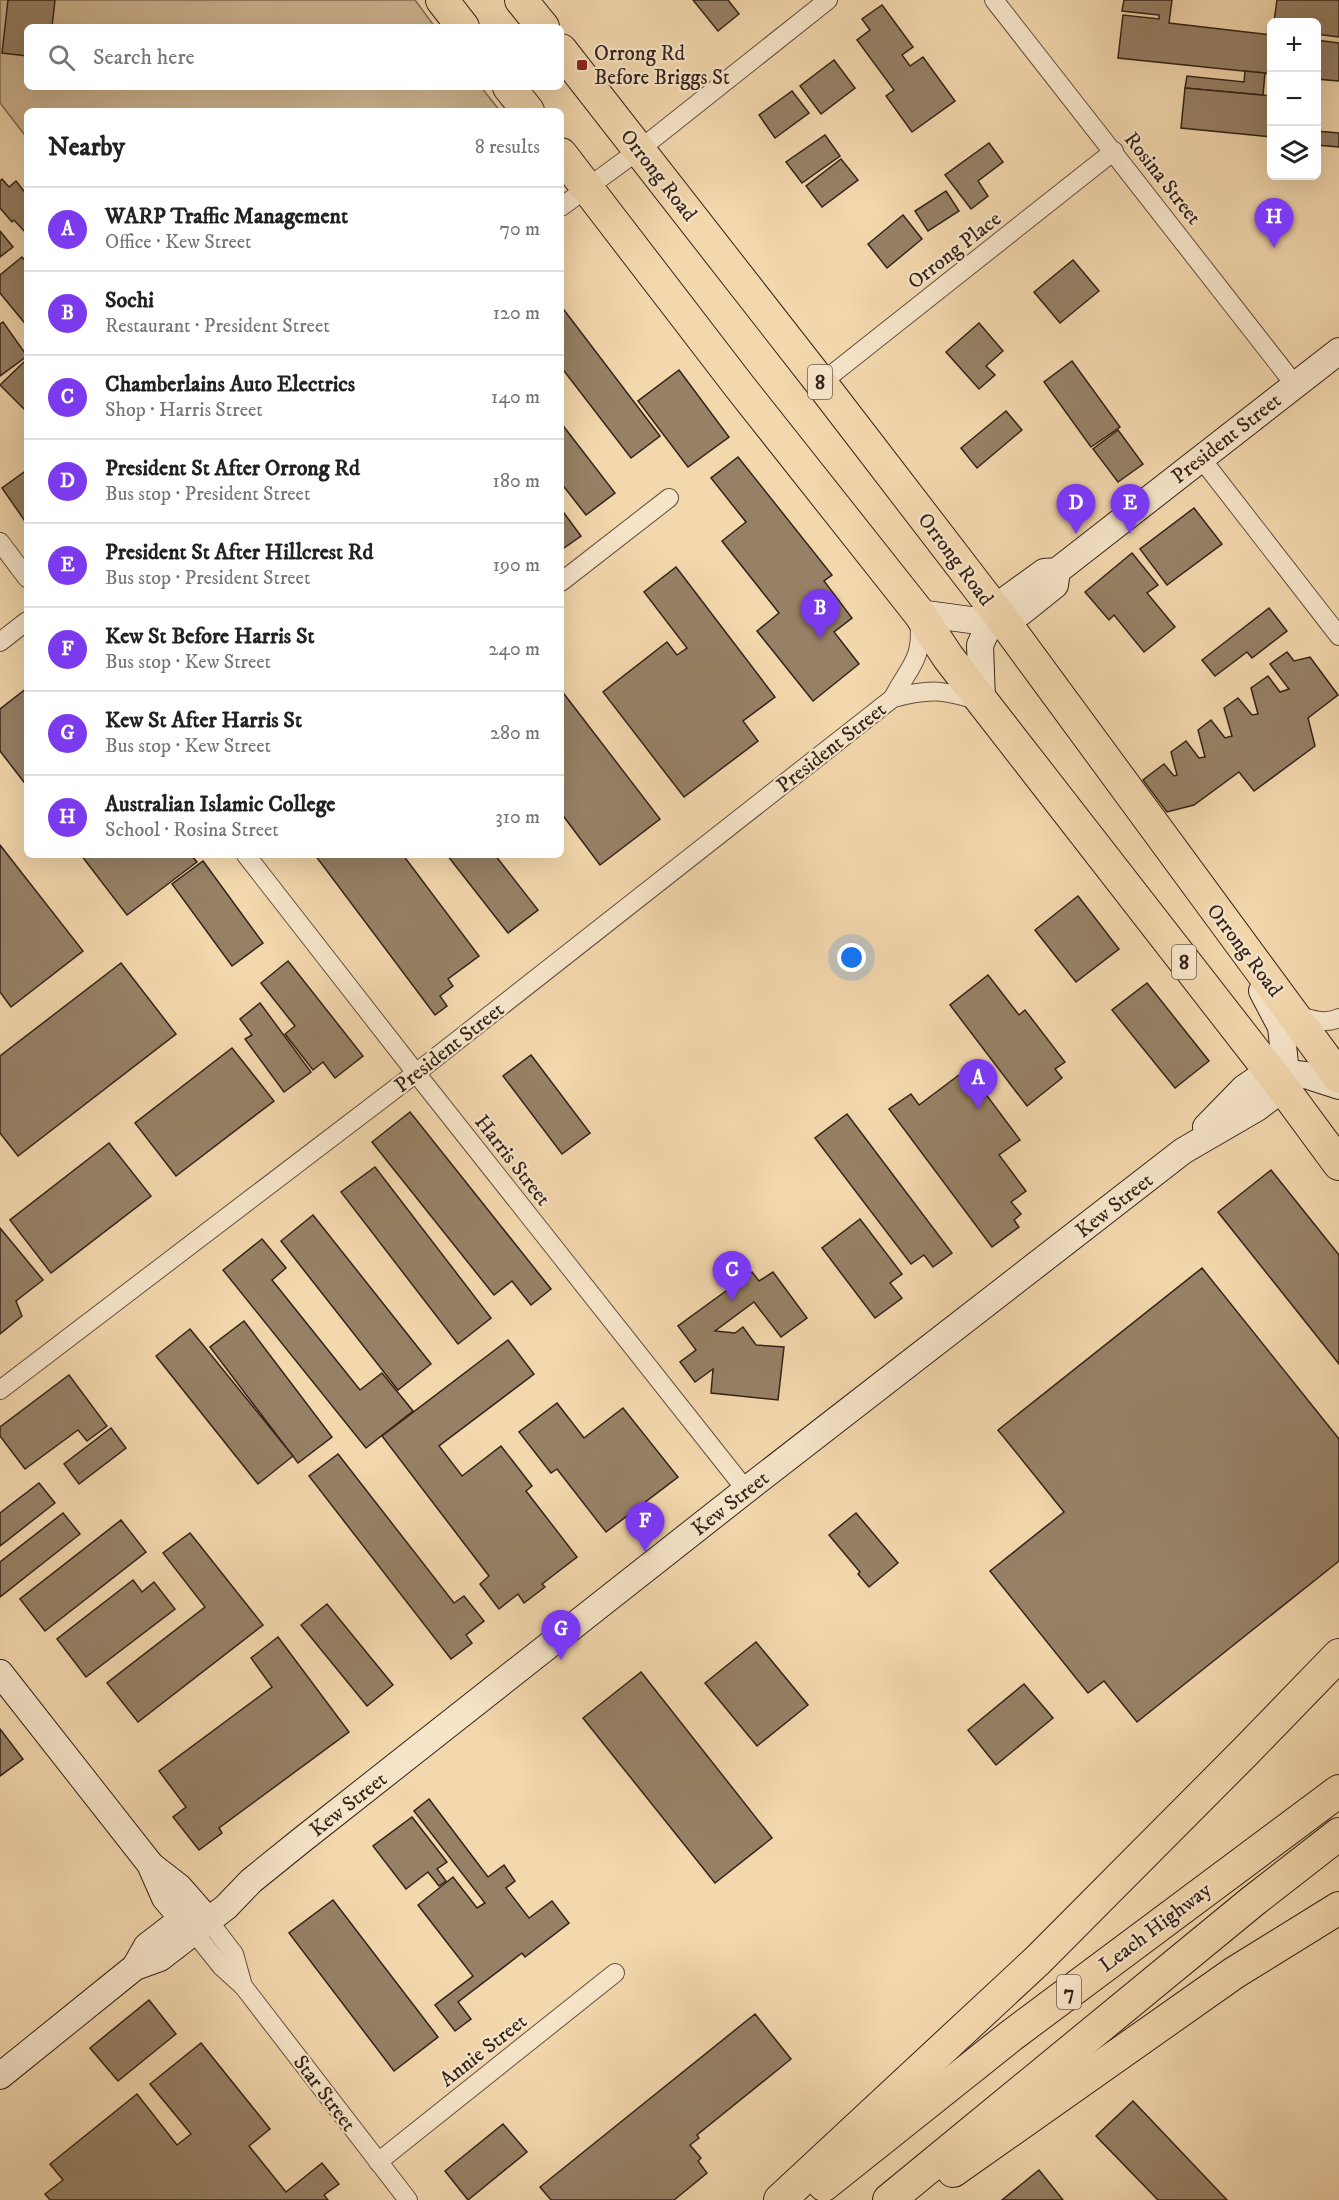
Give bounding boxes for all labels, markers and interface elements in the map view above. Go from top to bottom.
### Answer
map controls [1267,18,1321,180]
button: + [1267,18,1321,72]
search box [24,24,564,90]
icon: search [45,41,78,74]
place label: Orrong Rd Before Briggs St [594,41,730,91]
text: Search here [93,44,195,71]
marker: Orrong Rd Before Briggs St [575,58,589,72]
button: − [1267,72,1321,126]
street label: Orrong Road [614,124,703,227]
button: layers [1267,126,1321,180]
street label: Rosina Street [1118,127,1207,230]
text: Nearby [48,131,125,164]
text: 8 results [475,135,540,160]
pin: H [1254,198,1294,248]
text: WARP Traffic Management [105,203,348,230]
street label: Orrong Place [903,206,1007,295]
text: A [61,217,74,242]
text: 70 m [499,217,540,242]
text: Office · Kew Street [105,230,252,255]
text: Sochi [105,287,154,314]
text: B [61,301,74,326]
text: 120 m [493,301,540,326]
text: Restaurant · President Street [105,314,330,339]
road number: 8 [808,365,832,399]
text: Chamberlains Auto Electrics [105,371,355,398]
text: C [61,385,74,410]
text: 140 m [491,385,540,410]
street label: President Street [1167,388,1287,490]
text: Shop · Harris Street [105,398,263,423]
text: President St After Orrong Rd [105,455,360,482]
text: D [60,469,75,494]
text: 180 m [493,469,540,494]
text: Bus stop · President Street [105,482,310,507]
pin: D [1056,484,1096,534]
pin: E [1110,484,1150,534]
street label: Orrong Road [912,508,999,612]
text: President St After Hillcrest Rd [105,539,373,566]
text: E [60,553,75,578]
text: 190 m [493,553,540,578]
text: Bus stop · President Street [105,566,310,591]
pin: B [800,590,840,639]
text: Kew St Before Harris St [105,623,314,650]
text: F [61,637,74,662]
text: 240 m [489,637,540,662]
text: Bus stop · Kew Street [105,650,271,675]
street label: President Street [772,697,892,799]
text: Kew St After Harris St [105,707,302,734]
text: G [61,721,74,746]
text: 280 m [490,721,540,746]
text: Bus stop · Kew Street [105,734,271,759]
text: Australian Islamic College [105,791,335,818]
text: H [59,805,76,830]
text: 310 m [495,805,540,830]
text: School · Rosina Street [105,818,279,843]
street label: Orrong Road [1201,899,1288,1003]
your location [837,943,866,972]
road number: 8 [1172,945,1196,979]
street label: President Street [390,997,510,1099]
pin: A [958,1060,998,1109]
street label: Harris Street [468,1110,556,1212]
street label: Kew Street [1071,1167,1159,1244]
pin: C [712,1252,752,1301]
street label: Kew Street [687,1465,775,1542]
pin: F [626,1502,664,1552]
pin: G [542,1610,580,1660]
street label: Kew Street [305,1766,393,1843]
street label: Leach Highway [1094,1877,1218,1978]
road number: 7 [1057,1975,1081,2009]
street label: Annie Street [435,2008,533,2093]
street label: Star Street [287,2050,361,2137]

